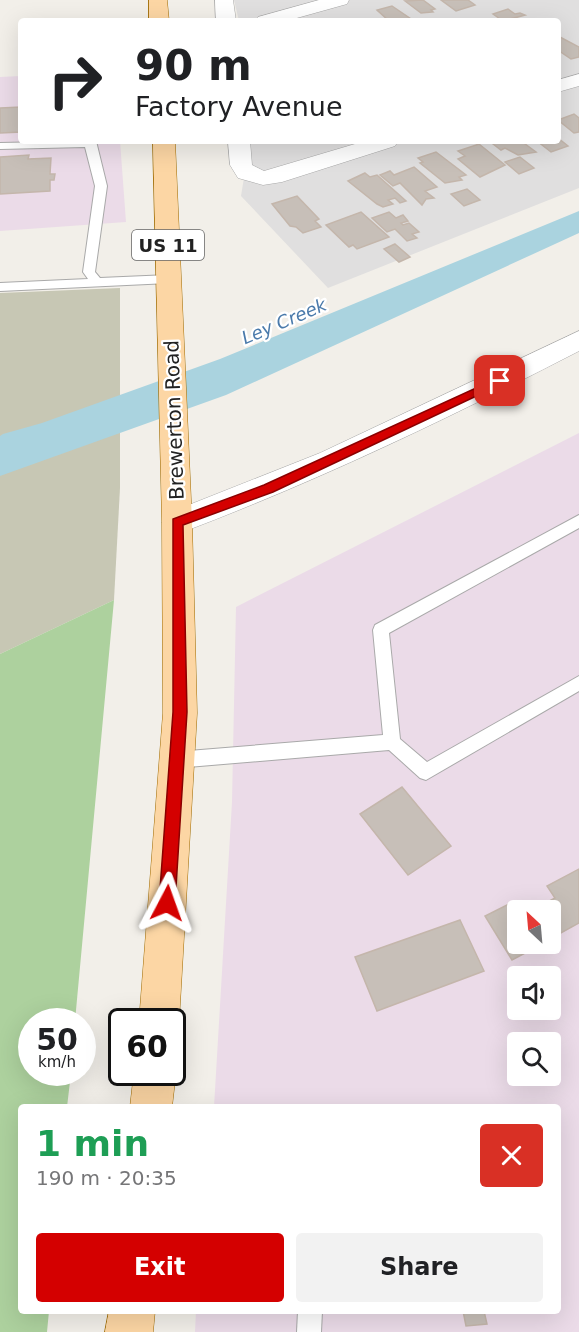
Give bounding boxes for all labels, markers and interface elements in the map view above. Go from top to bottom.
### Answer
text: 90 m [135,41,252,90]
icon: right [36,42,114,120]
text: Factory Avenue [135,91,343,122]
road number: US 11 [132,230,204,260]
water label: Ley Creek [238,293,331,348]
street label: Brewerton Road [159,340,189,500]
pin [474,355,525,406]
icon: arrive [483,364,516,397]
position arrow [135,871,199,935]
north arrow [507,900,561,954]
map controls [507,900,561,1086]
button: sound [507,966,561,1020]
speed limit sign: 60 [108,1008,186,1086]
text: 50 [36,1022,78,1057]
button: search [507,1032,561,1086]
text: km/h [38,1053,76,1071]
text: 1 min [36,1123,149,1164]
button: close [480,1124,543,1187]
text: 190 m · 20:35 [36,1166,177,1190]
button: Exit [36,1233,284,1302]
button: Share [296,1233,543,1302]

